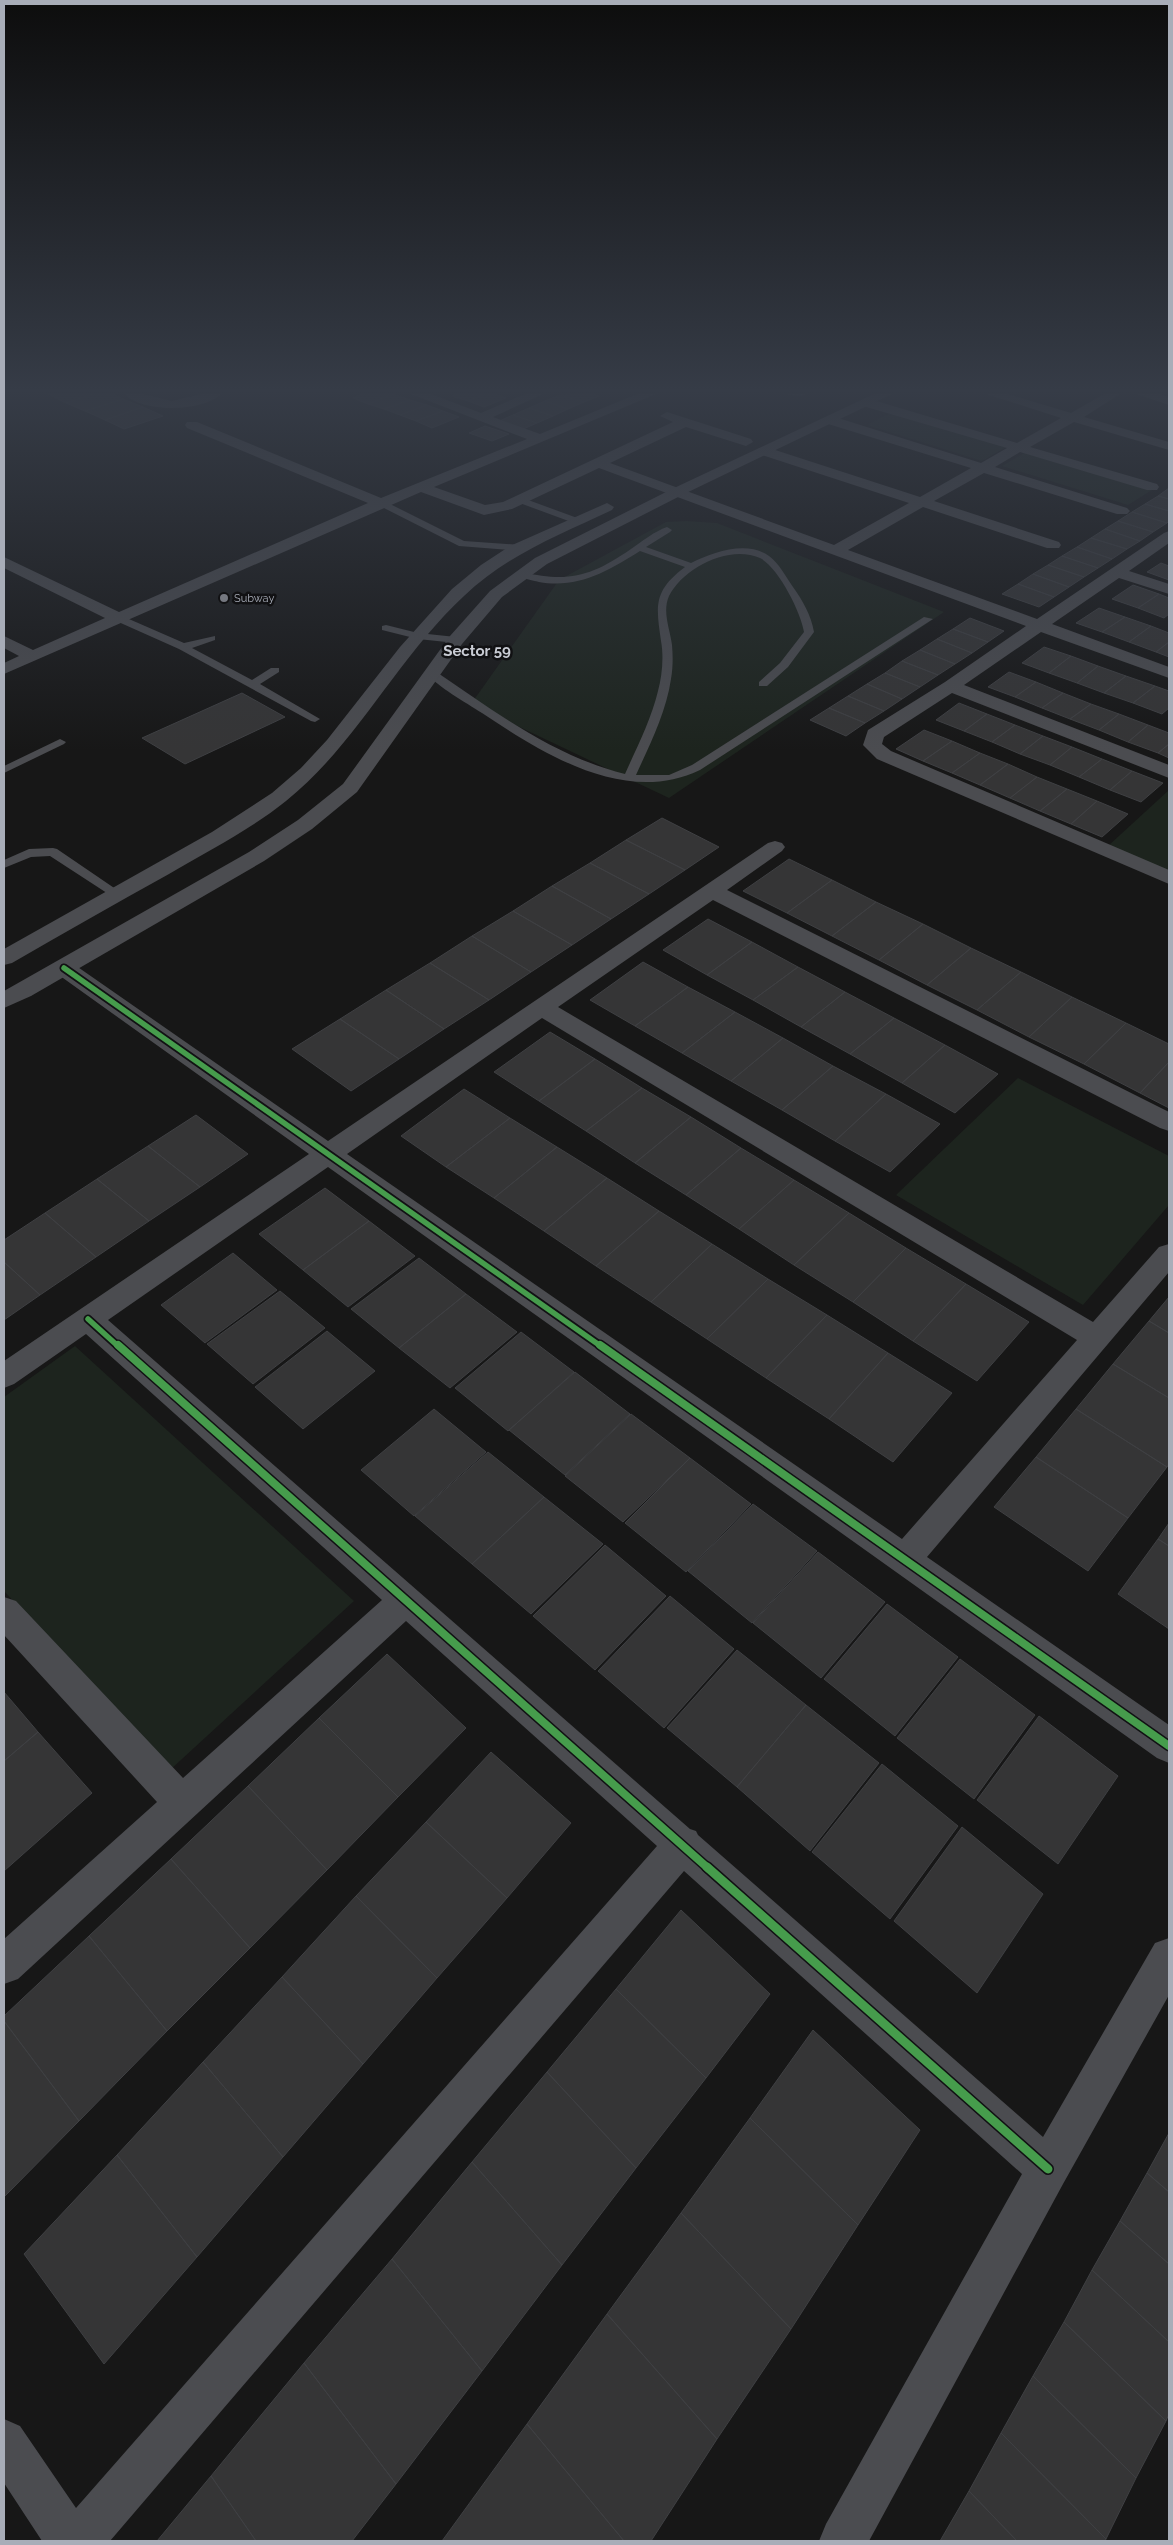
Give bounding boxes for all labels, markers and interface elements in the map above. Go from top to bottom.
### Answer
marker: Subway [218,592,230,604]
place label: Subway [234,592,274,605]
district label: Sector 59 [443,642,511,660]

